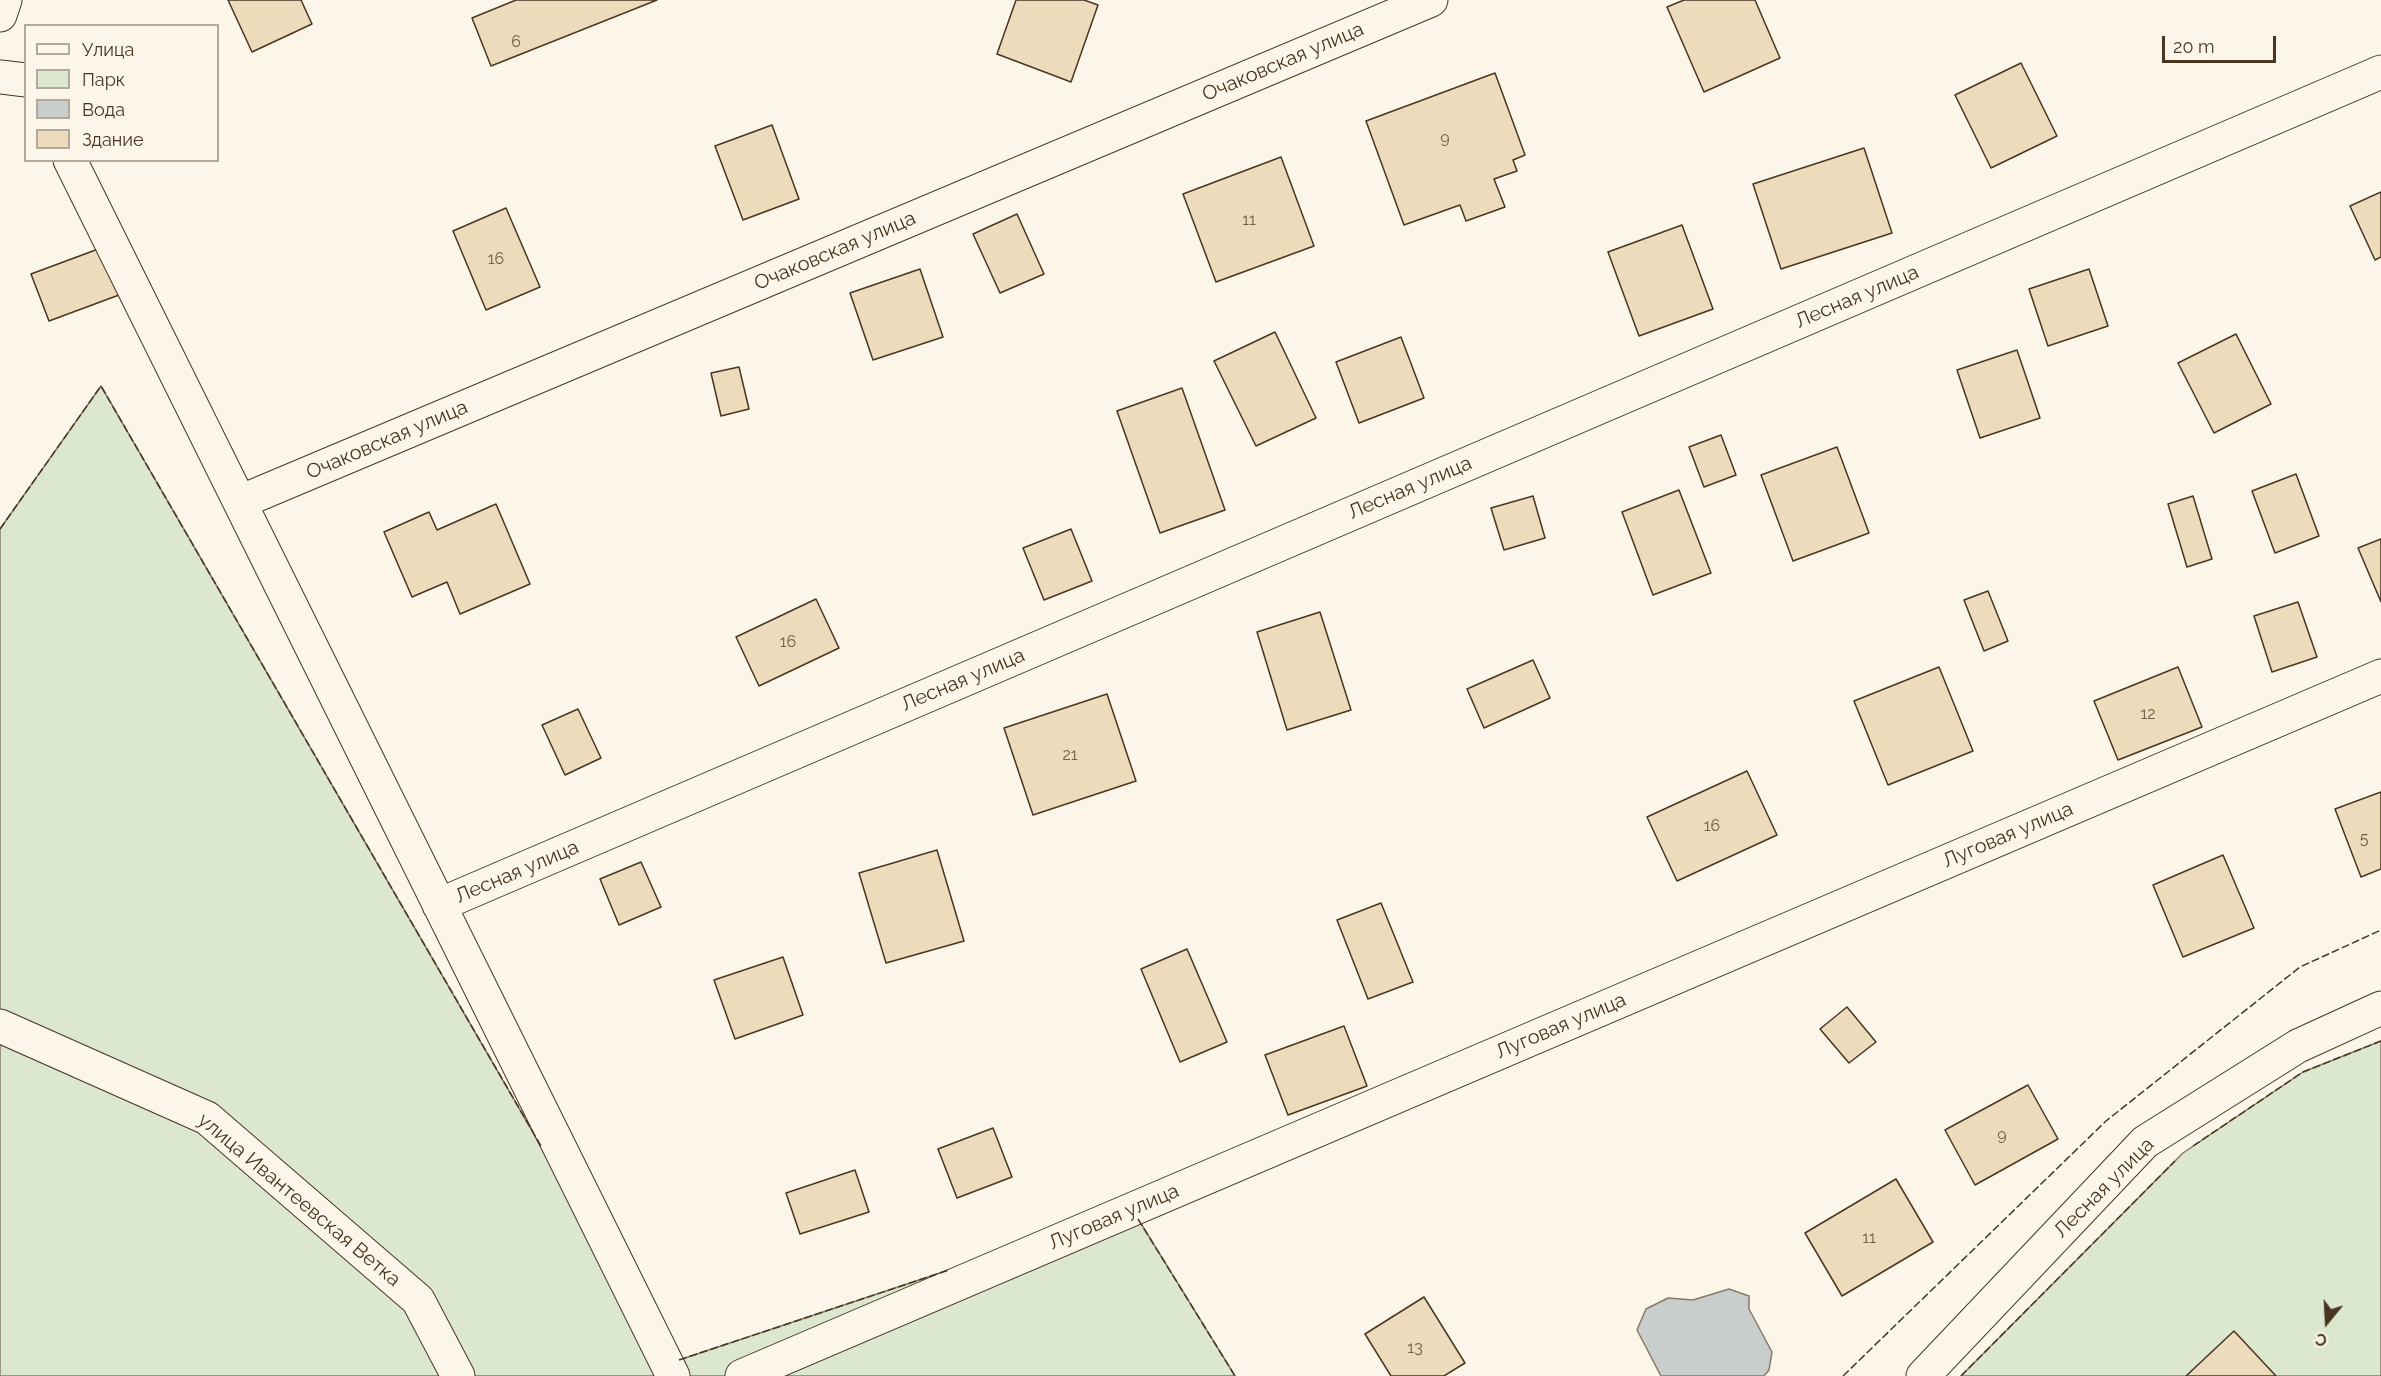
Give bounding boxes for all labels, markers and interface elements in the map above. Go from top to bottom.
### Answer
street label: Очаковская улица [1199,17,1367,107]
legend [24,24,219,162]
scale bar [2165,24,2279,62]
house number: 6 [511,32,521,52]
text: 20 m [2173,36,2215,57]
text: Улица [82,39,134,60]
text: Парк [82,69,125,90]
text: Вода [82,99,125,120]
house number: 9 [1440,128,1450,148]
text: Здание [82,129,144,150]
street label: Очаковская улица [751,206,919,296]
house number: 11 [1242,210,1256,230]
house number: 16 [488,249,504,269]
street label: Лесная улица [1792,260,1922,334]
street label: Очаковская улица [303,395,471,485]
street label: Лесная улица [1345,451,1475,525]
house number: 16 [780,632,796,652]
street label: Лесная улица [898,643,1028,717]
house number: 12 [2140,704,2156,724]
house number: 21 [1062,745,1078,765]
street label: Луговая улица [1939,797,2077,873]
house number: 16 [1704,816,1720,836]
house number: 5 [2360,829,2368,849]
street label: Лесная улица [452,835,582,909]
street label: Луговая улица [1492,988,1630,1064]
street label: улица Ивантеевская Ветка [193,1108,405,1292]
house number: 9 [1997,1125,2007,1145]
street label: Лесная улица [2049,1133,2159,1243]
street label: Луговая улица [1045,1179,1183,1255]
house number: 11 [1862,1228,1876,1248]
north arrow [2297,1292,2357,1352]
text: С [2313,1329,2329,1350]
house number: 13 [1407,1338,1423,1358]

